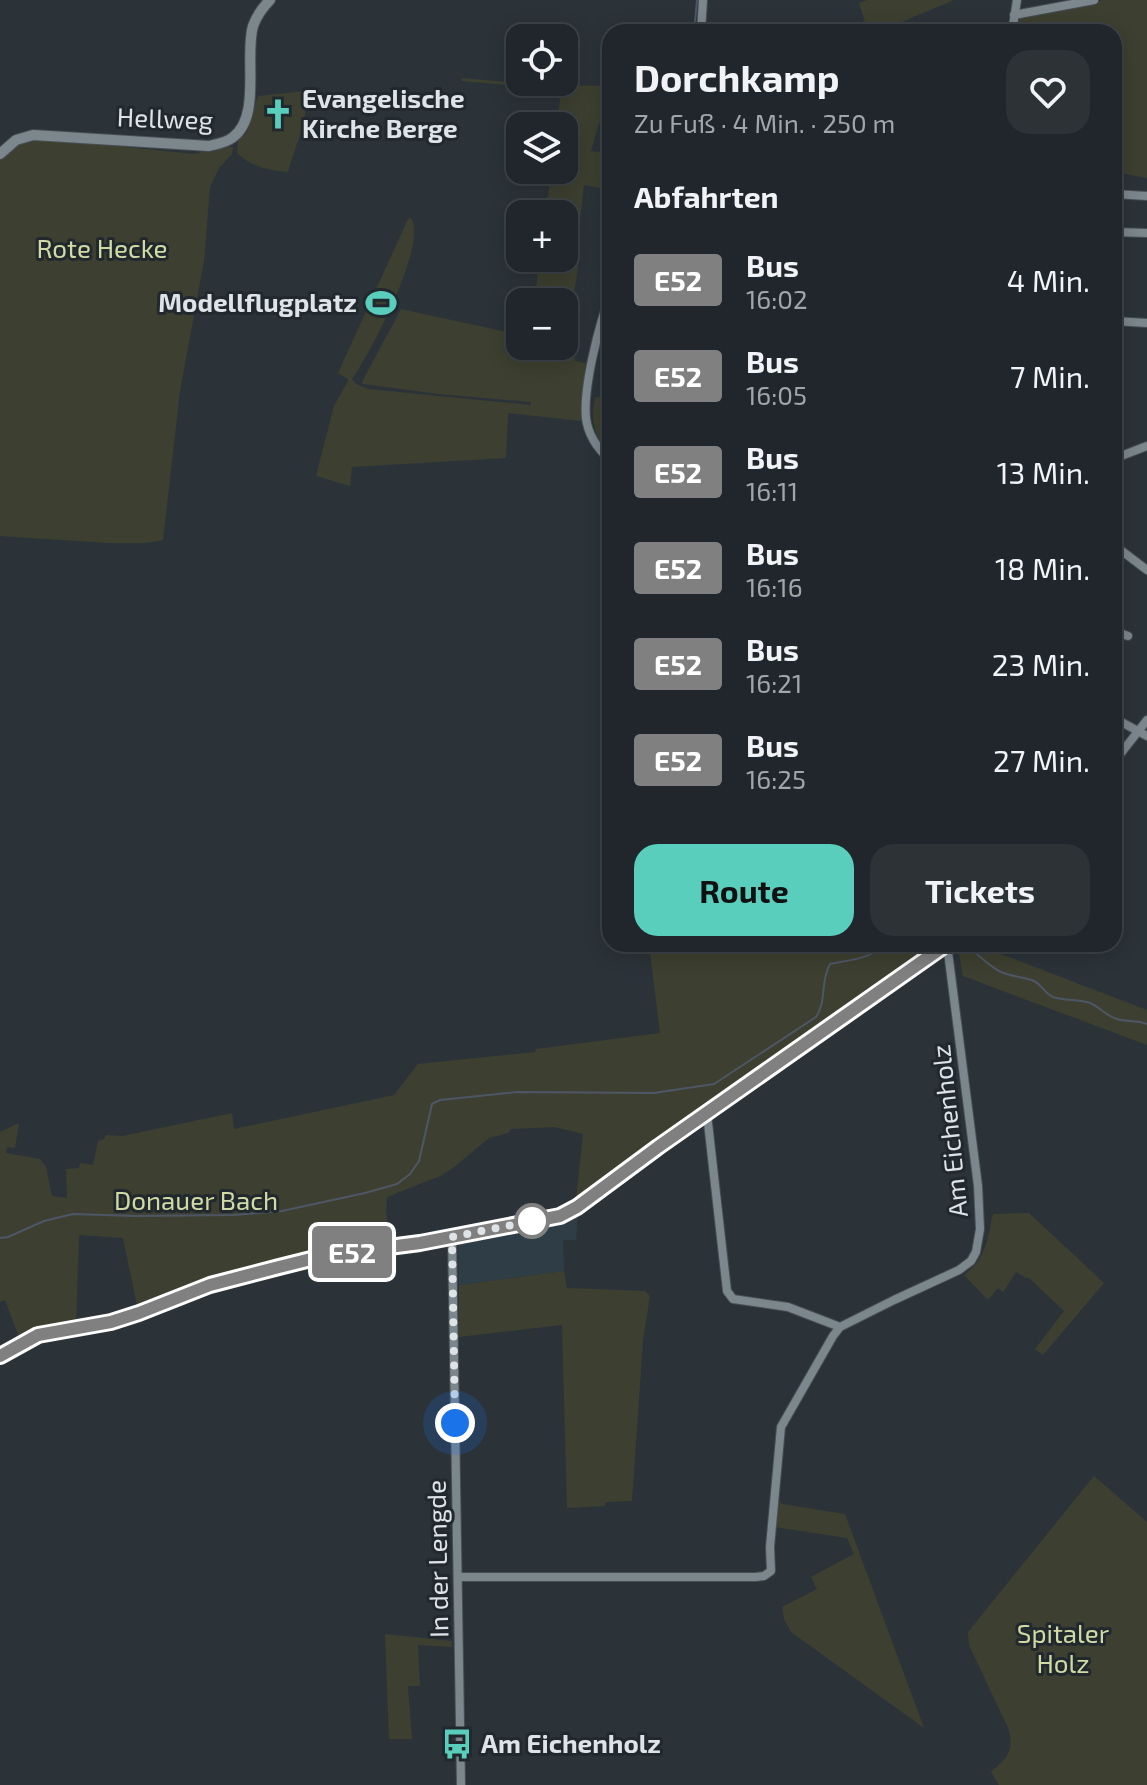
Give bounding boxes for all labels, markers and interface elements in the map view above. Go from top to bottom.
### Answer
map controls [506,24,578,360]
button: locate [506,24,578,96]
button: heart [1006,50,1090,134]
text: Dorchkamp [634,54,840,100]
place label: Evangelische Kirche Berge [302,82,465,143]
church icon: Evangelische Kirche Berge [261,97,295,131]
street label: Hellweg [116,100,214,135]
text: Zu Fuß · 4 Min. · 250 m [634,107,895,138]
button: layers [506,112,578,184]
text: Abfahrten [634,178,779,214]
button: + [506,200,578,272]
park label: Rote Hecke [36,232,168,263]
text: Bus [746,247,799,283]
text: 4 Min. [1007,262,1090,298]
text: E52 [654,263,702,297]
text: 16:02 [746,283,808,314]
place label: Modellflugplatz [158,286,357,317]
sports icon: Modellflugplatz [364,286,398,320]
button: − [506,288,578,360]
text: Bus [746,343,799,379]
text: 7 Min. [1010,358,1090,394]
text: E52 [654,359,702,393]
text: 16:05 [746,379,807,410]
text: Bus [746,439,799,475]
text: 13 Min. [997,454,1090,490]
text: E52 [654,455,702,489]
text: 16:11 [746,475,798,506]
text: Bus [746,535,799,571]
text: 18 Min. [995,550,1090,586]
text: E52 [654,551,702,585]
text: 16:16 [746,571,803,602]
text: Bus [746,631,799,667]
text: 23 Min. [992,646,1090,682]
text: E52 [654,647,702,681]
text: 16:21 [746,667,802,698]
text: Bus [746,727,799,763]
text: 27 Min. [993,742,1090,778]
text: E52 [654,743,702,777]
text: 16:25 [746,763,806,794]
button: Route [634,844,854,936]
button: Tickets [870,844,1090,936]
street label: Am Eichenholz [924,1043,973,1219]
park label: Donauer Bach [114,1184,278,1215]
unlabelled marker [515,1204,549,1238]
line badge: E52 [306,1226,398,1278]
text: E52 [328,1235,376,1269]
your location [435,1403,475,1443]
street label: In der Lengde [420,1480,453,1638]
park label: Spitaler Holz [1017,1617,1109,1678]
bus stop icon: Am Eichenholz [440,1727,474,1761]
place label: Am Eichenholz [481,1727,661,1758]

